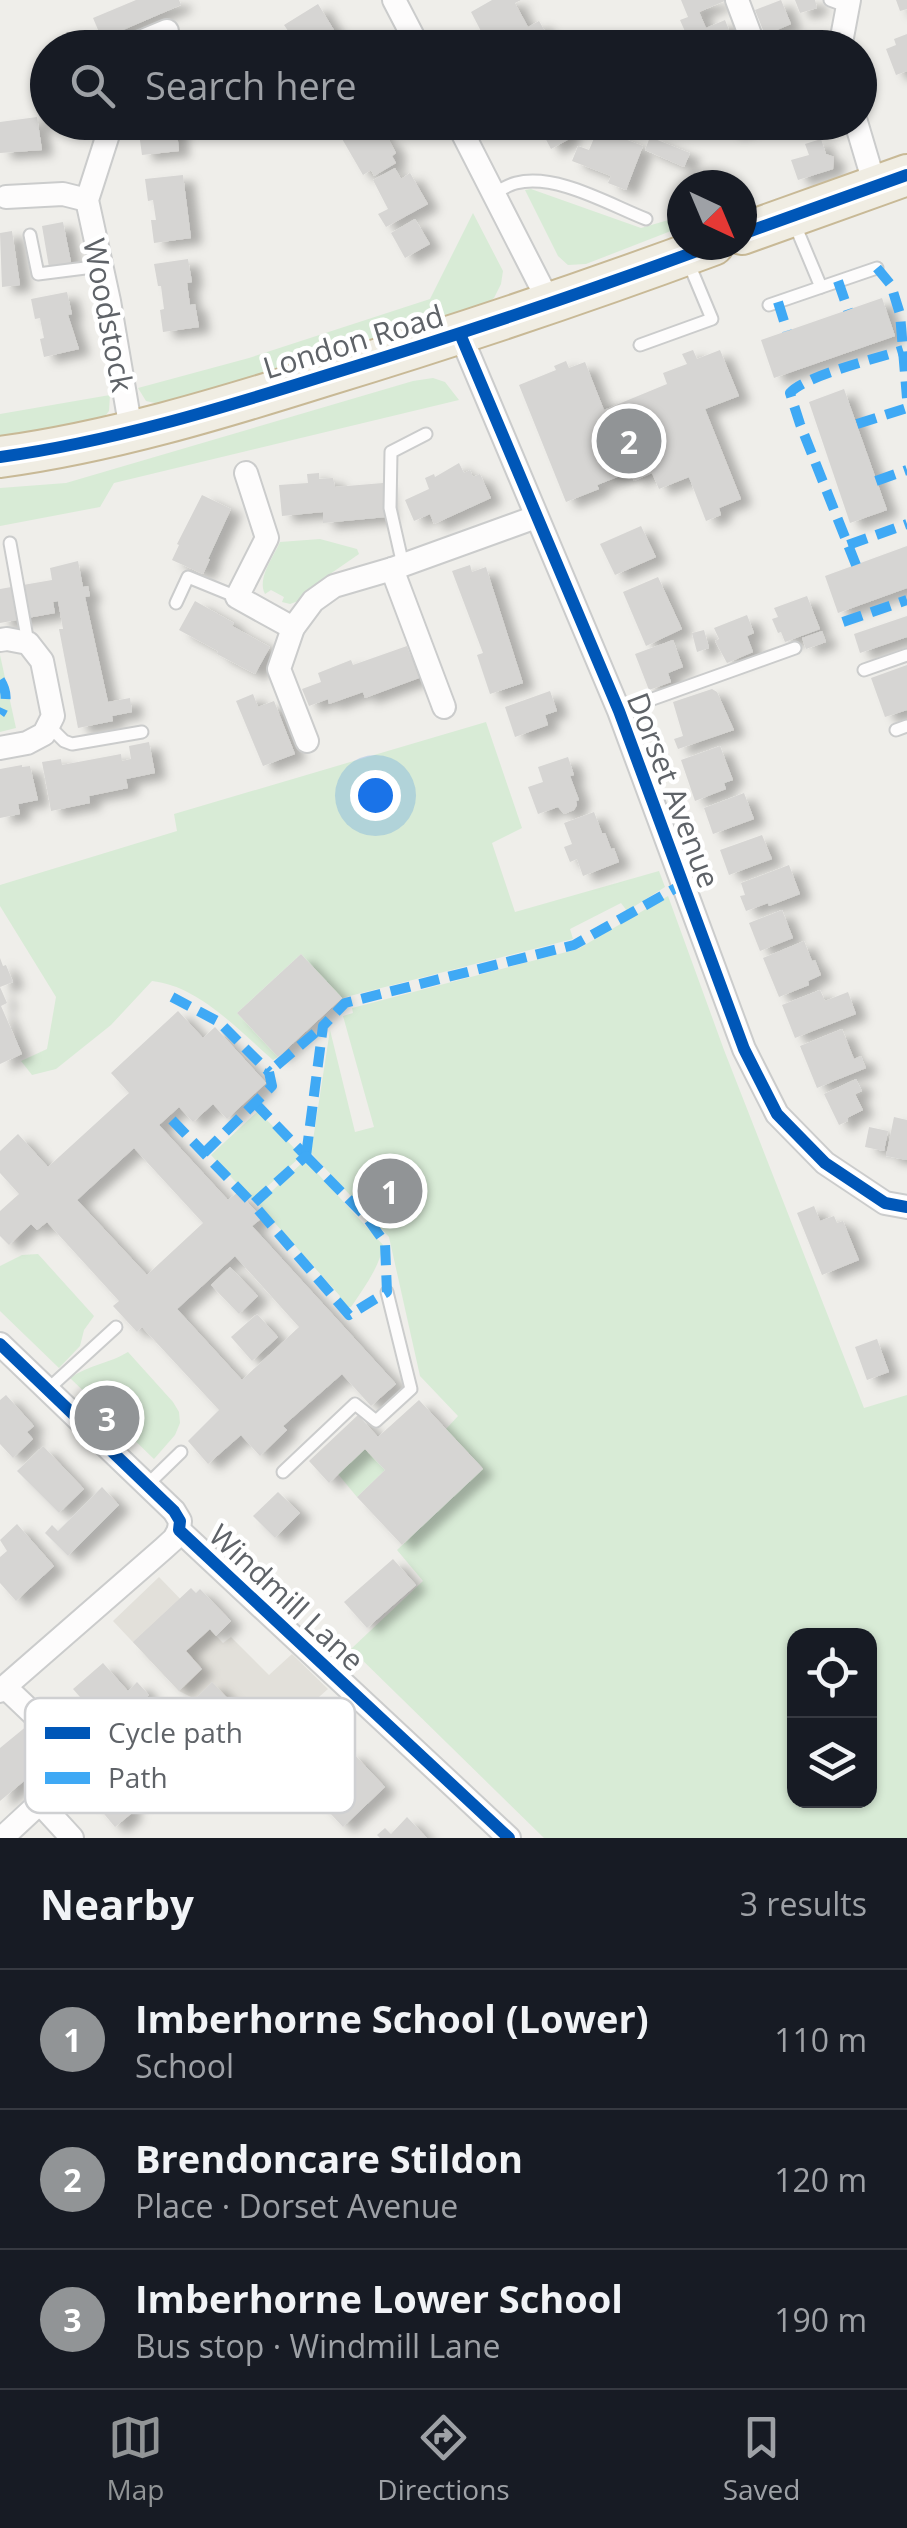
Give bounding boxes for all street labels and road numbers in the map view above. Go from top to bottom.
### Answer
street label: Woodstock [74,235,144,395]
street label: London Road [258,294,448,388]
street label: Dorset Avenue [618,686,730,894]
street label: Windmill Lane [201,1515,373,1679]

